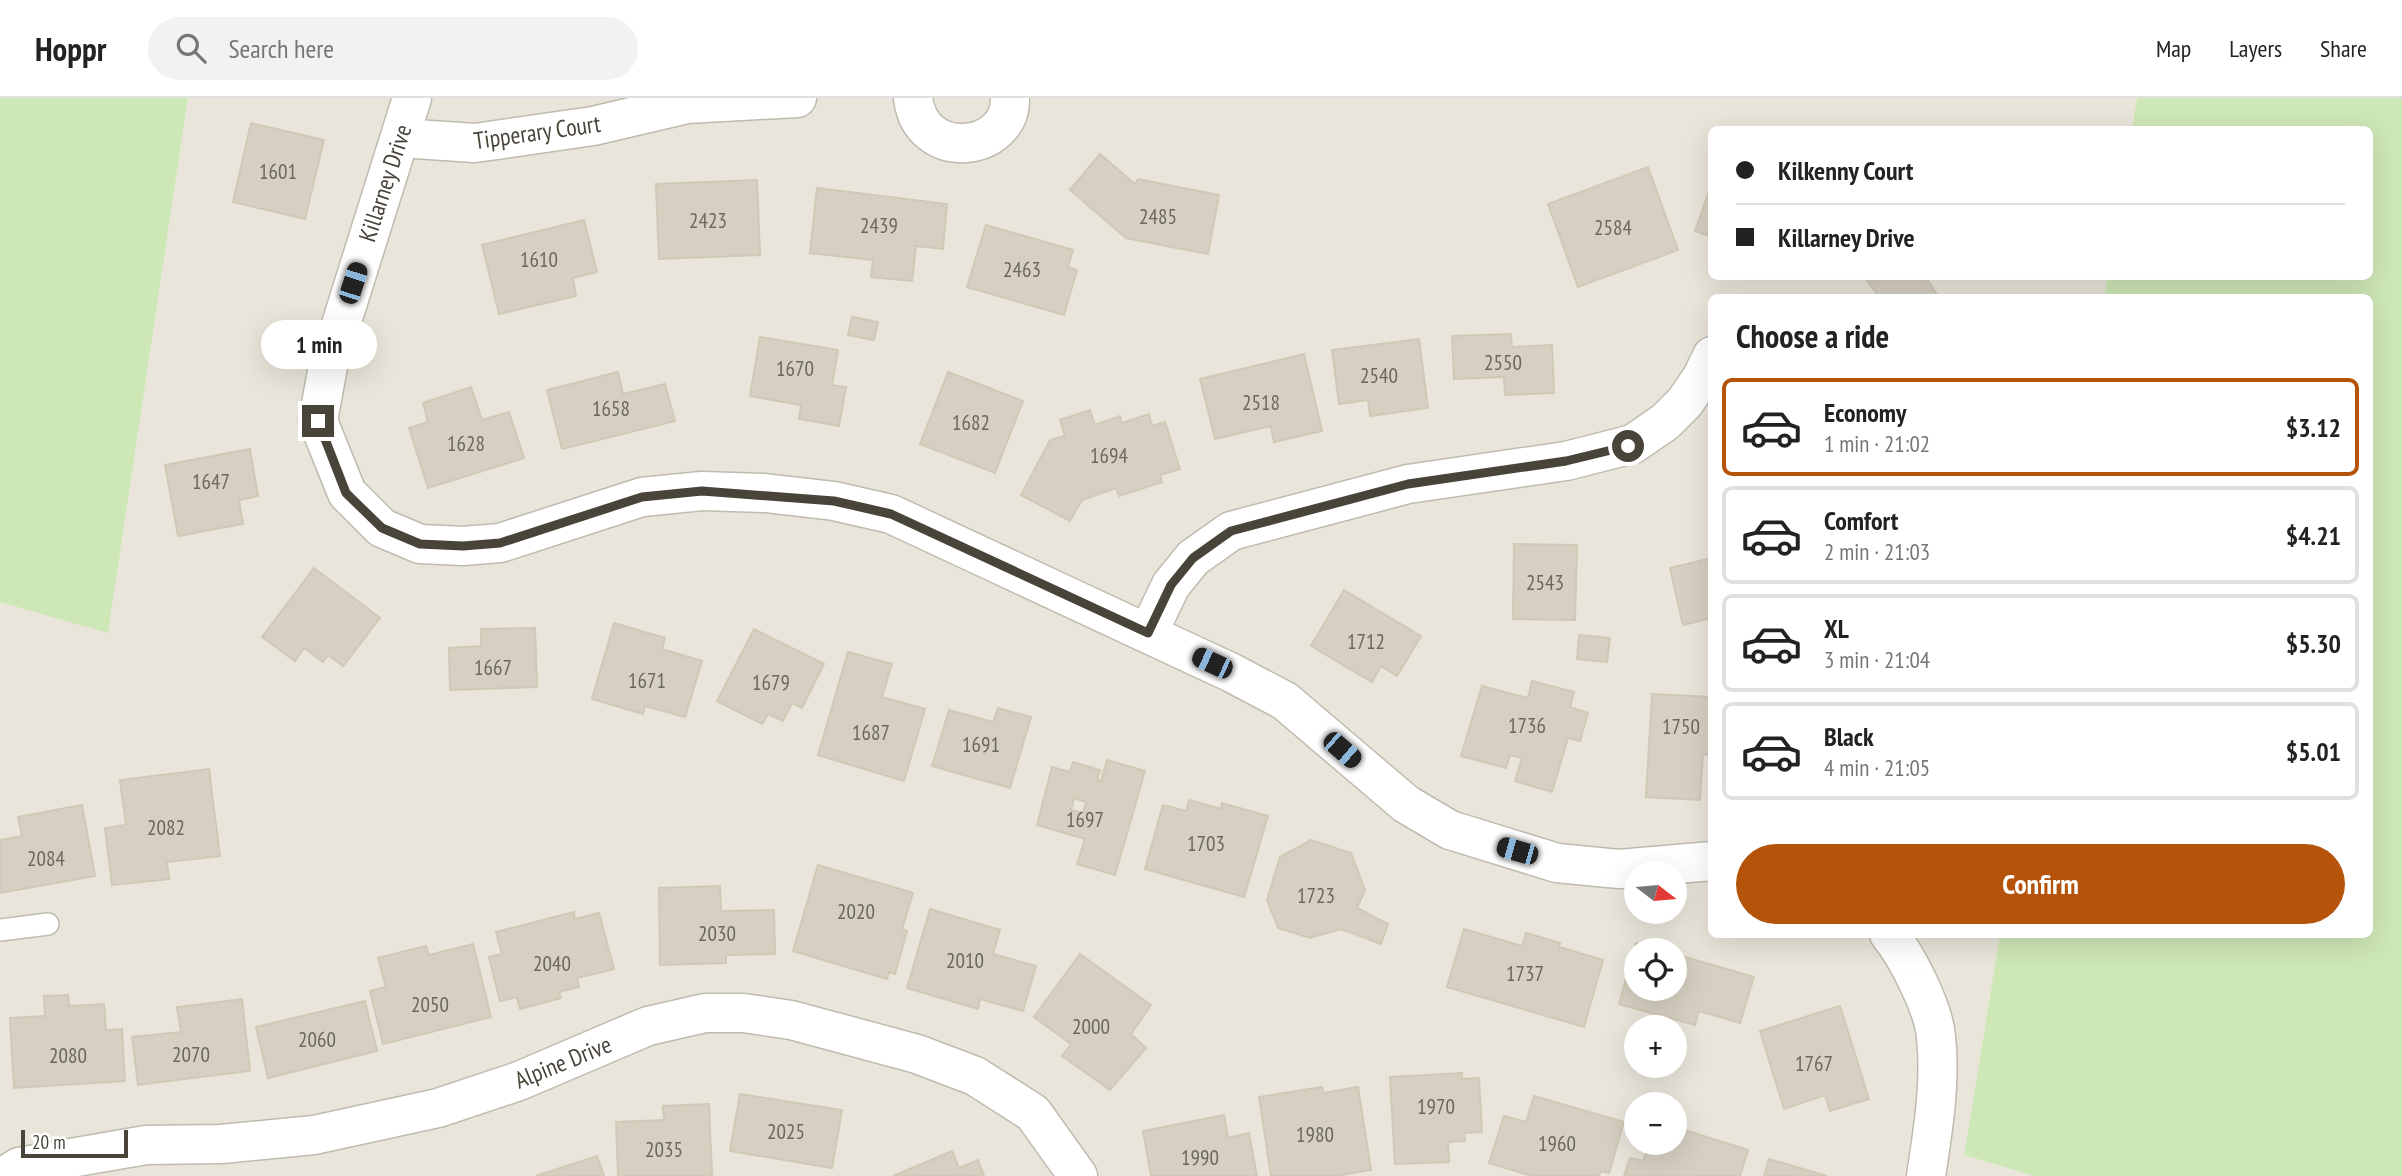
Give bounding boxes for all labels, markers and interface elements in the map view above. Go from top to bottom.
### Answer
search box [148,17,638,80]
text: Hoppr [35,27,106,70]
icon: search [172,29,210,67]
text: Search here [228,32,334,65]
text: Map [2156,33,2191,64]
text: Layers [2229,33,2282,64]
text: Share [2320,33,2367,64]
street label: Tipperary Court [472,108,603,156]
street label: Killarney Drive [351,120,419,246]
text: Kilkenny Court [1778,154,1913,187]
house number: 1601 [259,158,297,185]
house number: 2485 [1139,203,1177,230]
house number: 2423 [689,207,727,234]
house number: 2439 [860,212,898,239]
house number: 2584 [1594,214,1632,241]
text: Killarney Drive [1778,221,1915,254]
house number: 1610 [520,246,558,273]
house number: 2463 [1003,256,1041,283]
car [337,260,370,306]
text: Choose a ride [1736,315,1889,357]
callout: 1 min [260,320,376,368]
text: 1 min [296,330,342,359]
house number: 2550 [1484,349,1522,376]
house number: 1670 [776,355,814,382]
house number: 2540 [1360,362,1398,389]
house number: 2518 [1242,389,1280,416]
house number: 1658 [592,395,630,422]
icon: car [1740,396,1803,459]
text: Economy [1824,396,1906,429]
route end [302,405,334,437]
house number: 1682 [952,409,990,436]
text: $3.12 [2286,411,2341,444]
text: 1 min · 21:02 [1824,429,1930,458]
house number: 1628 [447,430,485,457]
route start [1612,430,1644,462]
house number: 1694 [1090,442,1128,469]
house number: 1647 [192,468,230,495]
icon: car [1740,504,1803,567]
text: Comfort [1824,504,1898,537]
text: $4.21 [2286,519,2341,552]
text: 2 min · 21:03 [1824,537,1930,566]
house number: 2543 [1526,569,1564,596]
icon: car [1740,612,1803,675]
text: XL [1824,612,1849,645]
text: $5.30 [2286,627,2341,660]
house number: 1712 [1347,628,1385,655]
car [1189,645,1236,681]
text: 3 min · 21:04 [1824,645,1930,674]
house number: 1667 [474,654,512,681]
house number: 1671 [628,667,666,694]
house number: 1679 [752,669,790,696]
house number: 1736 [1508,712,1546,739]
house number: 1750 [1662,713,1700,740]
house number: 1687 [852,719,890,746]
icon: car [1740,720,1803,783]
text: Black [1824,720,1874,753]
car [1320,728,1365,772]
house number: 1691 [962,731,1000,758]
text: $5.01 [2286,735,2341,768]
text: 4 min · 21:05 [1824,753,1930,782]
house number: 1697 [1066,806,1104,833]
house number: 2082 [147,814,185,841]
house number: 1703 [1187,830,1225,857]
car [1494,835,1541,867]
button: Confirm [1736,844,2345,924]
house number: 2084 [27,845,65,872]
north arrow [1624,861,1687,924]
map controls [1624,861,1687,1155]
house number: 1723 [1297,882,1335,909]
house number: 2020 [837,898,875,925]
house number: 2030 [698,920,736,947]
button: locate [1624,938,1687,1001]
house number: 2010 [946,947,984,974]
house number: 2040 [533,950,571,977]
house number: 1737 [1506,960,1544,987]
house number: 2050 [411,991,449,1018]
house number: 2000 [1072,1013,1110,1040]
button: + [1624,1015,1687,1078]
house number: 2060 [298,1026,336,1053]
street label: Alpine Drive [510,1029,616,1095]
house number: 2070 [172,1041,210,1068]
house number: 2080 [49,1042,87,1069]
house number: 1767 [1795,1050,1833,1077]
button: − [1624,1092,1687,1155]
house number: 1970 [1417,1093,1455,1120]
house number: 2025 [767,1118,805,1145]
house number: 1980 [1296,1121,1334,1148]
scale bar [21,1127,128,1159]
text: 20 m [32,1130,66,1154]
house number: 1960 [1538,1130,1576,1157]
house number: 2035 [645,1136,683,1163]
house number: 1990 [1181,1144,1219,1171]

